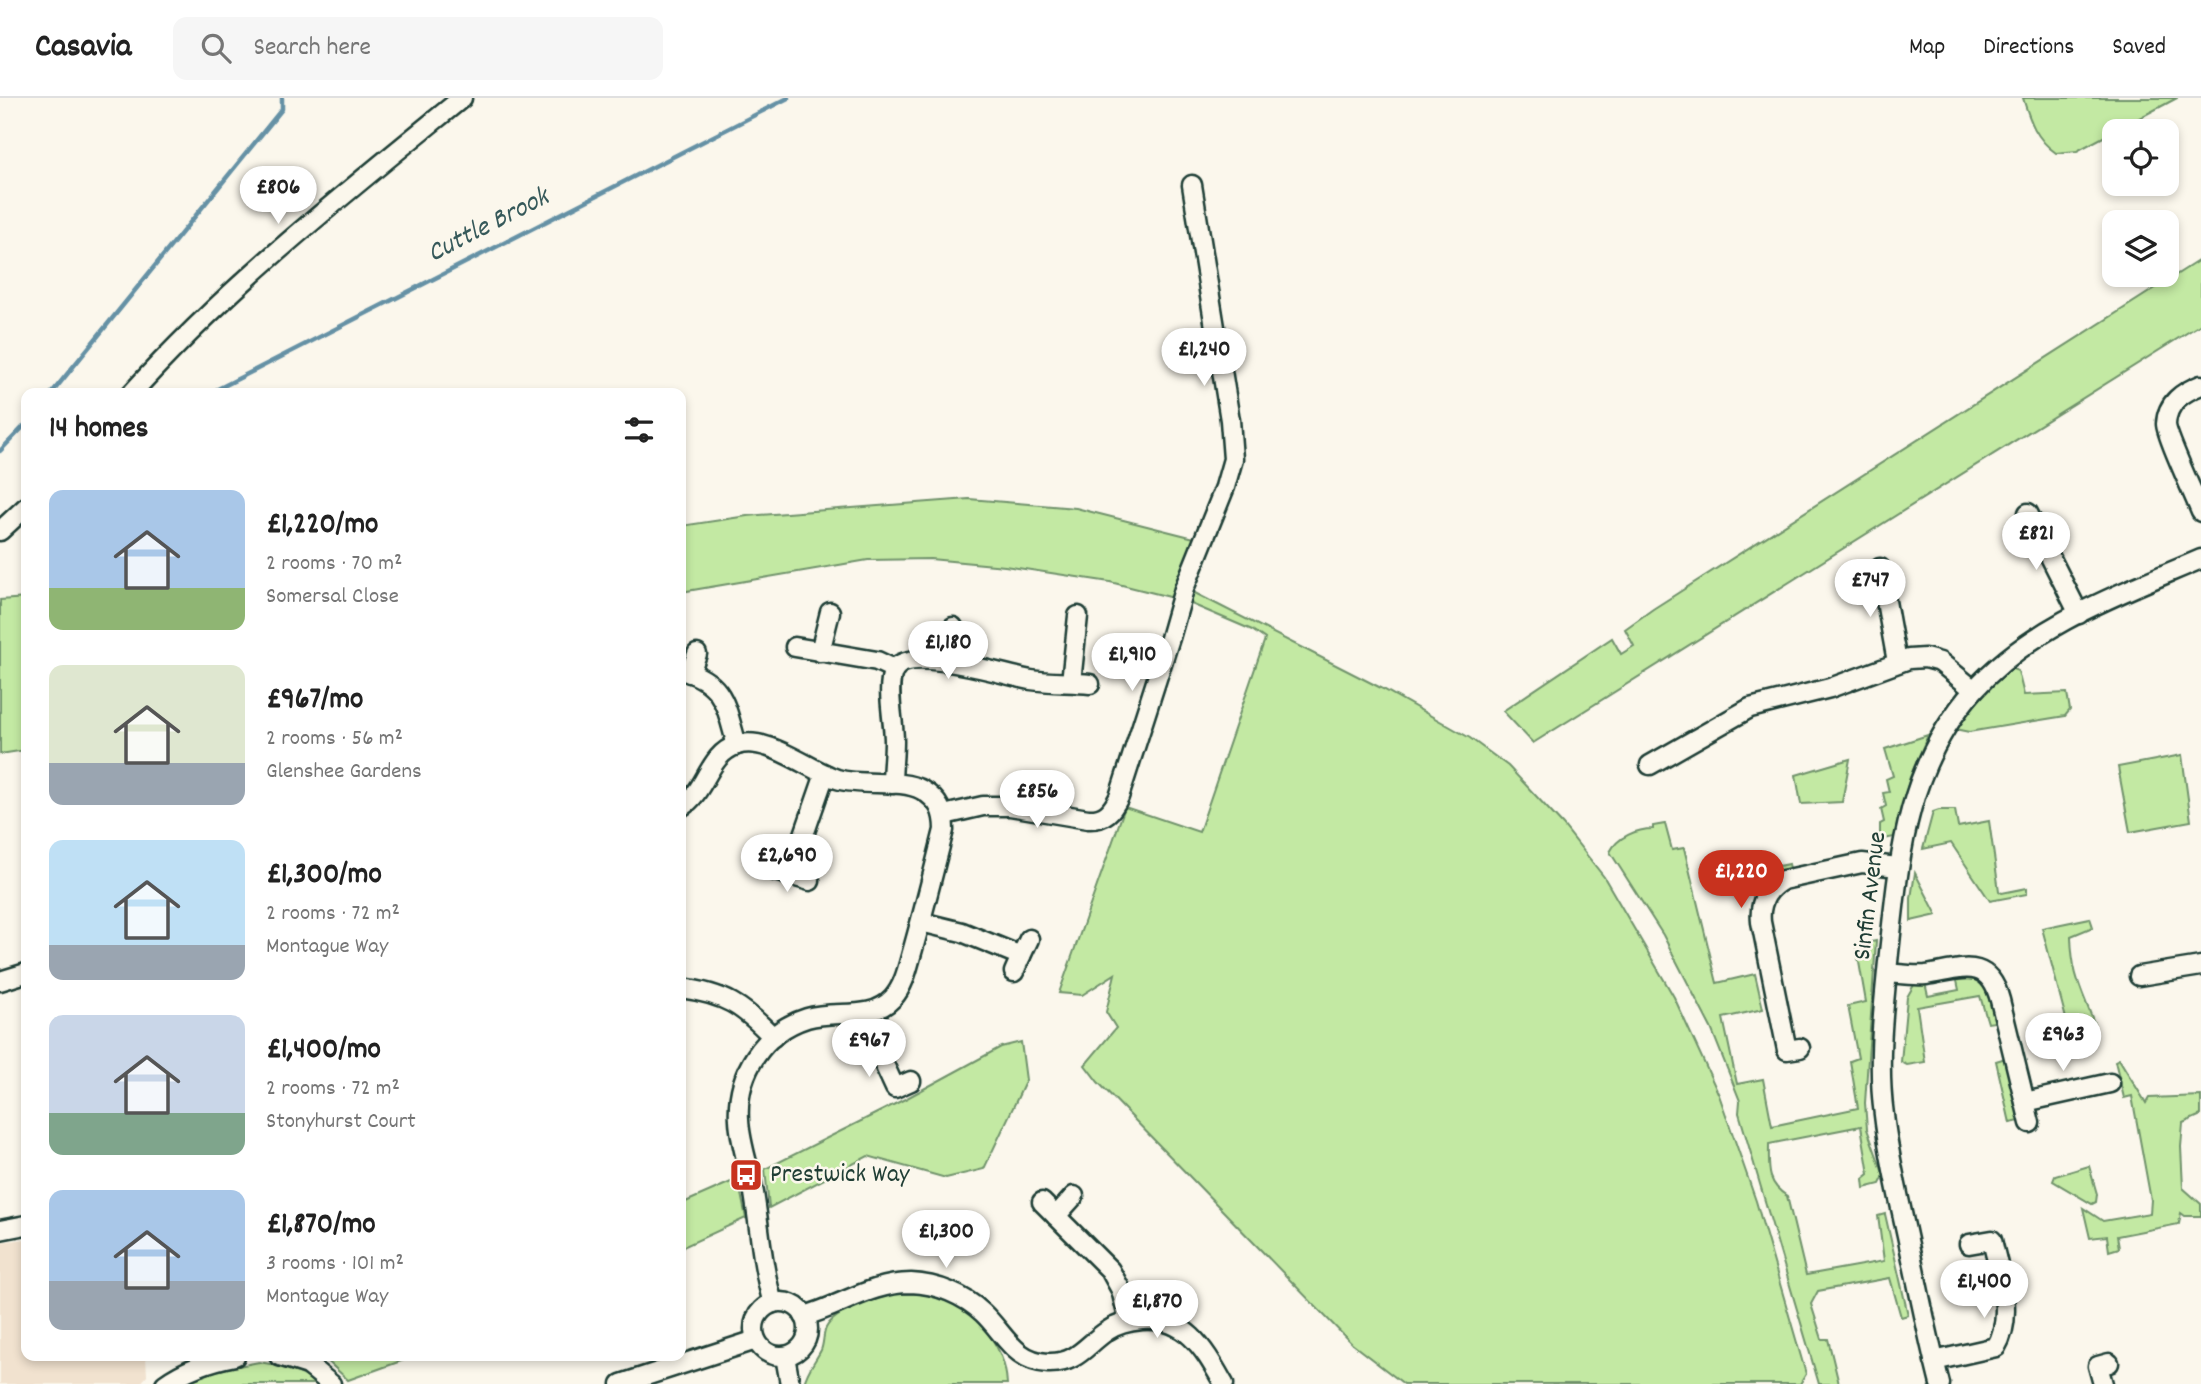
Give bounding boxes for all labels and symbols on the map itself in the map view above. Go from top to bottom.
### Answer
pin: £806 [237,166,319,226]
water label: Cuttle Brook [421,178,559,275]
pin: £1,240 [1147,328,1261,388]
pin: £821 [1995,512,2077,572]
pin: £747 [1829,560,1911,619]
pin: £1,180 [891,622,1005,681]
pin: £1,910 [1075,634,1189,693]
pin: £856 [996,770,1078,830]
street label: Sinfin Avenue [1845,830,1897,962]
pin: £2,690 [730,834,844,894]
pin: £1,220 [1684,850,1798,910]
pin: £963 [2022,1014,2104,1073]
pin: £967 [828,1020,910,1079]
bus stop icon: Prestwick Way [727,1156,765,1194]
place label: Prestwick Way [770,1157,910,1194]
pin: £1,300 [889,1210,1003,1270]
pin: £1,400 [1927,1260,2041,1320]
pin: £1,870 [1100,1280,1214,1340]

